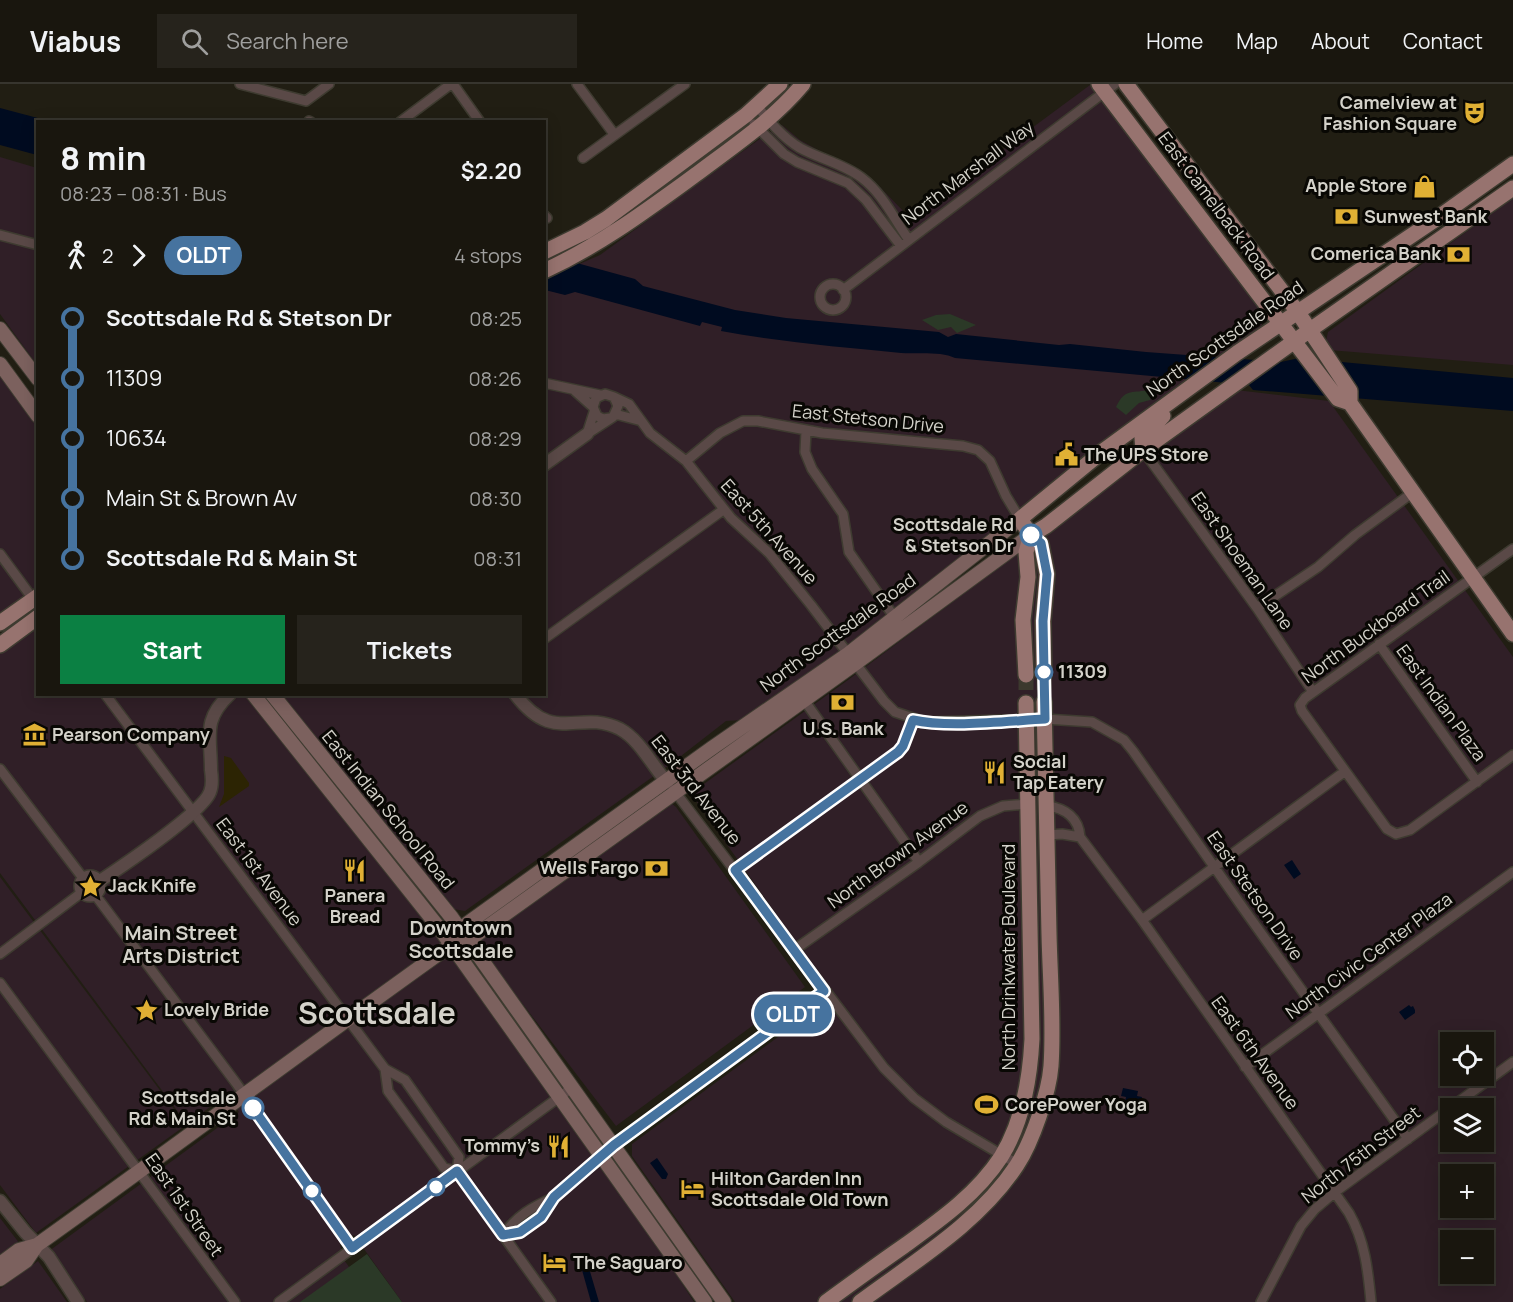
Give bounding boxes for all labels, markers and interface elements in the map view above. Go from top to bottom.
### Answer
search box [157,14,577,68]
text: Viabus [30,22,121,60]
icon: search [178,25,211,58]
text: Search here [226,26,349,56]
text: Home [1146,27,1203,55]
text: Map [1236,27,1278,55]
text: About [1311,27,1370,55]
text: Contact [1403,27,1483,55]
place label: Camelview at Fashion Square [1323,90,1457,135]
theatre icon: Camelview at Fashion Square [1462,100,1488,126]
street label: North Marshall Way [897,114,1039,230]
street label: East Camelback Road [1153,127,1280,284]
text: 8 min [60,135,146,180]
text: $2.20 [461,156,522,186]
place label: Apple Store [1305,173,1407,197]
shop icon: Apple Store [1412,173,1438,199]
text: 08:23 – 08:31 · Bus [60,180,227,207]
bank icon: Sunwest Bank [1333,204,1359,230]
place label: Sunwest Bank [1364,204,1488,228]
icon: walk [60,239,93,272]
icon: forward [122,239,155,272]
text: OLDT [176,241,230,269]
place label: Comerica Bank [1311,241,1442,265]
bank icon: Comerica Bank [1446,241,1472,267]
text: 2 [102,242,113,269]
text: 4 stops [454,242,522,269]
street label: North Scottsdale Road [1141,275,1308,402]
text: Scottsdale Rd & Stetson Dr [106,303,392,333]
text: 08:25 [469,305,522,332]
text: 11309 [106,363,162,393]
text: 08:26 [468,365,522,392]
street label: East Stetson Drive [791,398,945,438]
text: 10634 [106,423,167,453]
text: 08:29 [468,425,522,452]
public building icon: The UPS Store [1053,442,1079,468]
place label: The UPS Store [1084,442,1209,466]
street label: East 5th Avenue [716,473,824,589]
text: Main St & Brown Av [106,483,297,513]
text: 08:30 [469,485,522,512]
street label: East Shoeman Lane [1186,487,1299,634]
place label: Scottsdale Rd & Stetson Dr [893,512,1014,557]
marker: Scottsdale Rd & Stetson Dr [1020,524,1042,546]
text: Scottsdale Rd & Main St [106,543,358,573]
text: 08:31 [473,545,522,572]
street label: North Buckboard Trail [1296,564,1454,688]
street label: North Scottsdale Road [755,568,920,697]
button: Start [60,615,285,684]
button: Tickets [297,615,522,684]
street label: East Indian Plaza [1391,639,1492,766]
place label: 11309 [1058,659,1107,683]
marker: 11309 [1035,663,1053,681]
bank icon: U.S. Bank [830,690,856,716]
place label: U.S. Bank [802,716,885,740]
museum icon: Pearson Company [21,722,47,748]
place label: Pearson Company [52,722,210,746]
street label: East Indian School Road [317,725,460,894]
street label: East 3rd Avenue [646,730,747,849]
place label: Social Tap Eatery [1013,749,1104,794]
restaurant icon: Social Tap Eatery [982,759,1008,785]
street label: North Brown Avenue [822,795,973,913]
street label: East 1st Avenue [211,812,308,930]
street label: East Stetson Drive [1202,826,1309,965]
street label: North Drinkwater Boulevard [996,844,1020,1070]
place label: Wells Fargo [540,855,639,879]
bank icon: Wells Fargo [644,855,670,881]
restaurant icon: Panera Bread [342,857,368,883]
place icon: Jack Knife [77,873,103,899]
place label: Jack Knife [108,873,196,897]
place label: Panera Bread [325,883,385,928]
street label: North Civic Center Plaza [1280,887,1456,1024]
district label: Downtown Scottsdale [408,914,514,964]
district label: Main Street Arts District [122,919,240,969]
street label: East 6th Avenue [1206,991,1305,1114]
district label: Scottsdale [298,992,456,1033]
line badge: OLDT [751,994,835,1034]
place icon: Lovely Bride [133,997,159,1023]
place label: Lovely Bride [164,997,269,1021]
text: OLDT [766,1000,820,1028]
map controls [1440,1032,1494,1284]
button: locate [1440,1032,1494,1086]
place label: Scottsdale Rd & Main St [128,1085,236,1130]
sports icon: CorePower Yoga [974,1092,1000,1118]
place label: CorePower Yoga [1005,1092,1147,1116]
marker: Scottsdale Rd & Main St [242,1097,264,1119]
button: layers [1440,1098,1494,1152]
street label: North 75th Street [1296,1100,1425,1208]
place label: Tommy’s [464,1133,540,1157]
restaurant icon: Tommy’s [545,1133,571,1159]
street label: East 1st Street [140,1148,229,1261]
button: + [1440,1164,1494,1218]
place label: Hilton Garden Inn Scottsdale Old Town [711,1166,888,1211]
hotel icon: Hilton Garden Inn Scottsdale Old Town [680,1176,706,1202]
unlabelled marker [427,1178,445,1196]
unlabelled marker [303,1182,321,1200]
button: − [1440,1230,1494,1284]
hotel icon: The Saguaro [542,1250,568,1276]
place label: The Saguaro [573,1250,683,1274]

